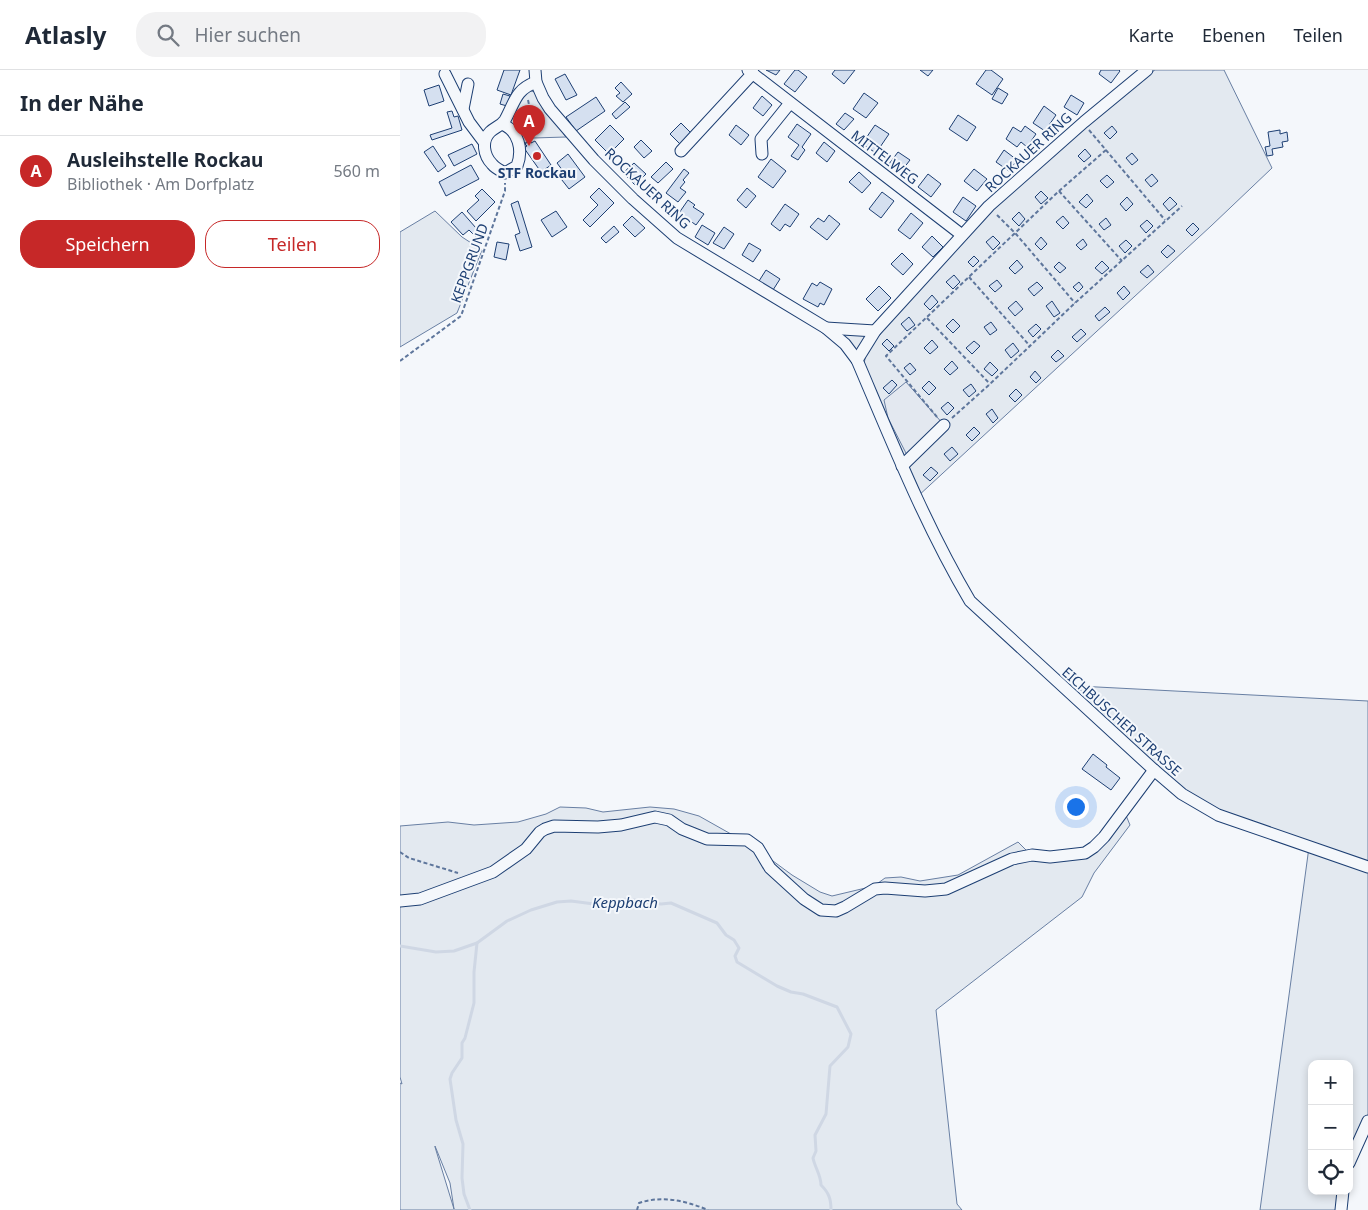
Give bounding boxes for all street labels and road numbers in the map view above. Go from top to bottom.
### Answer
street label: ROCKAUER RING [980,108,1076,196]
street label: MITTELWEG [848,126,922,188]
street label: ROCKAUER RING [601,143,695,233]
street label: KEPPGRUND [446,221,492,305]
street label: EICHBUSCHER STRASSE [1058,662,1186,780]

